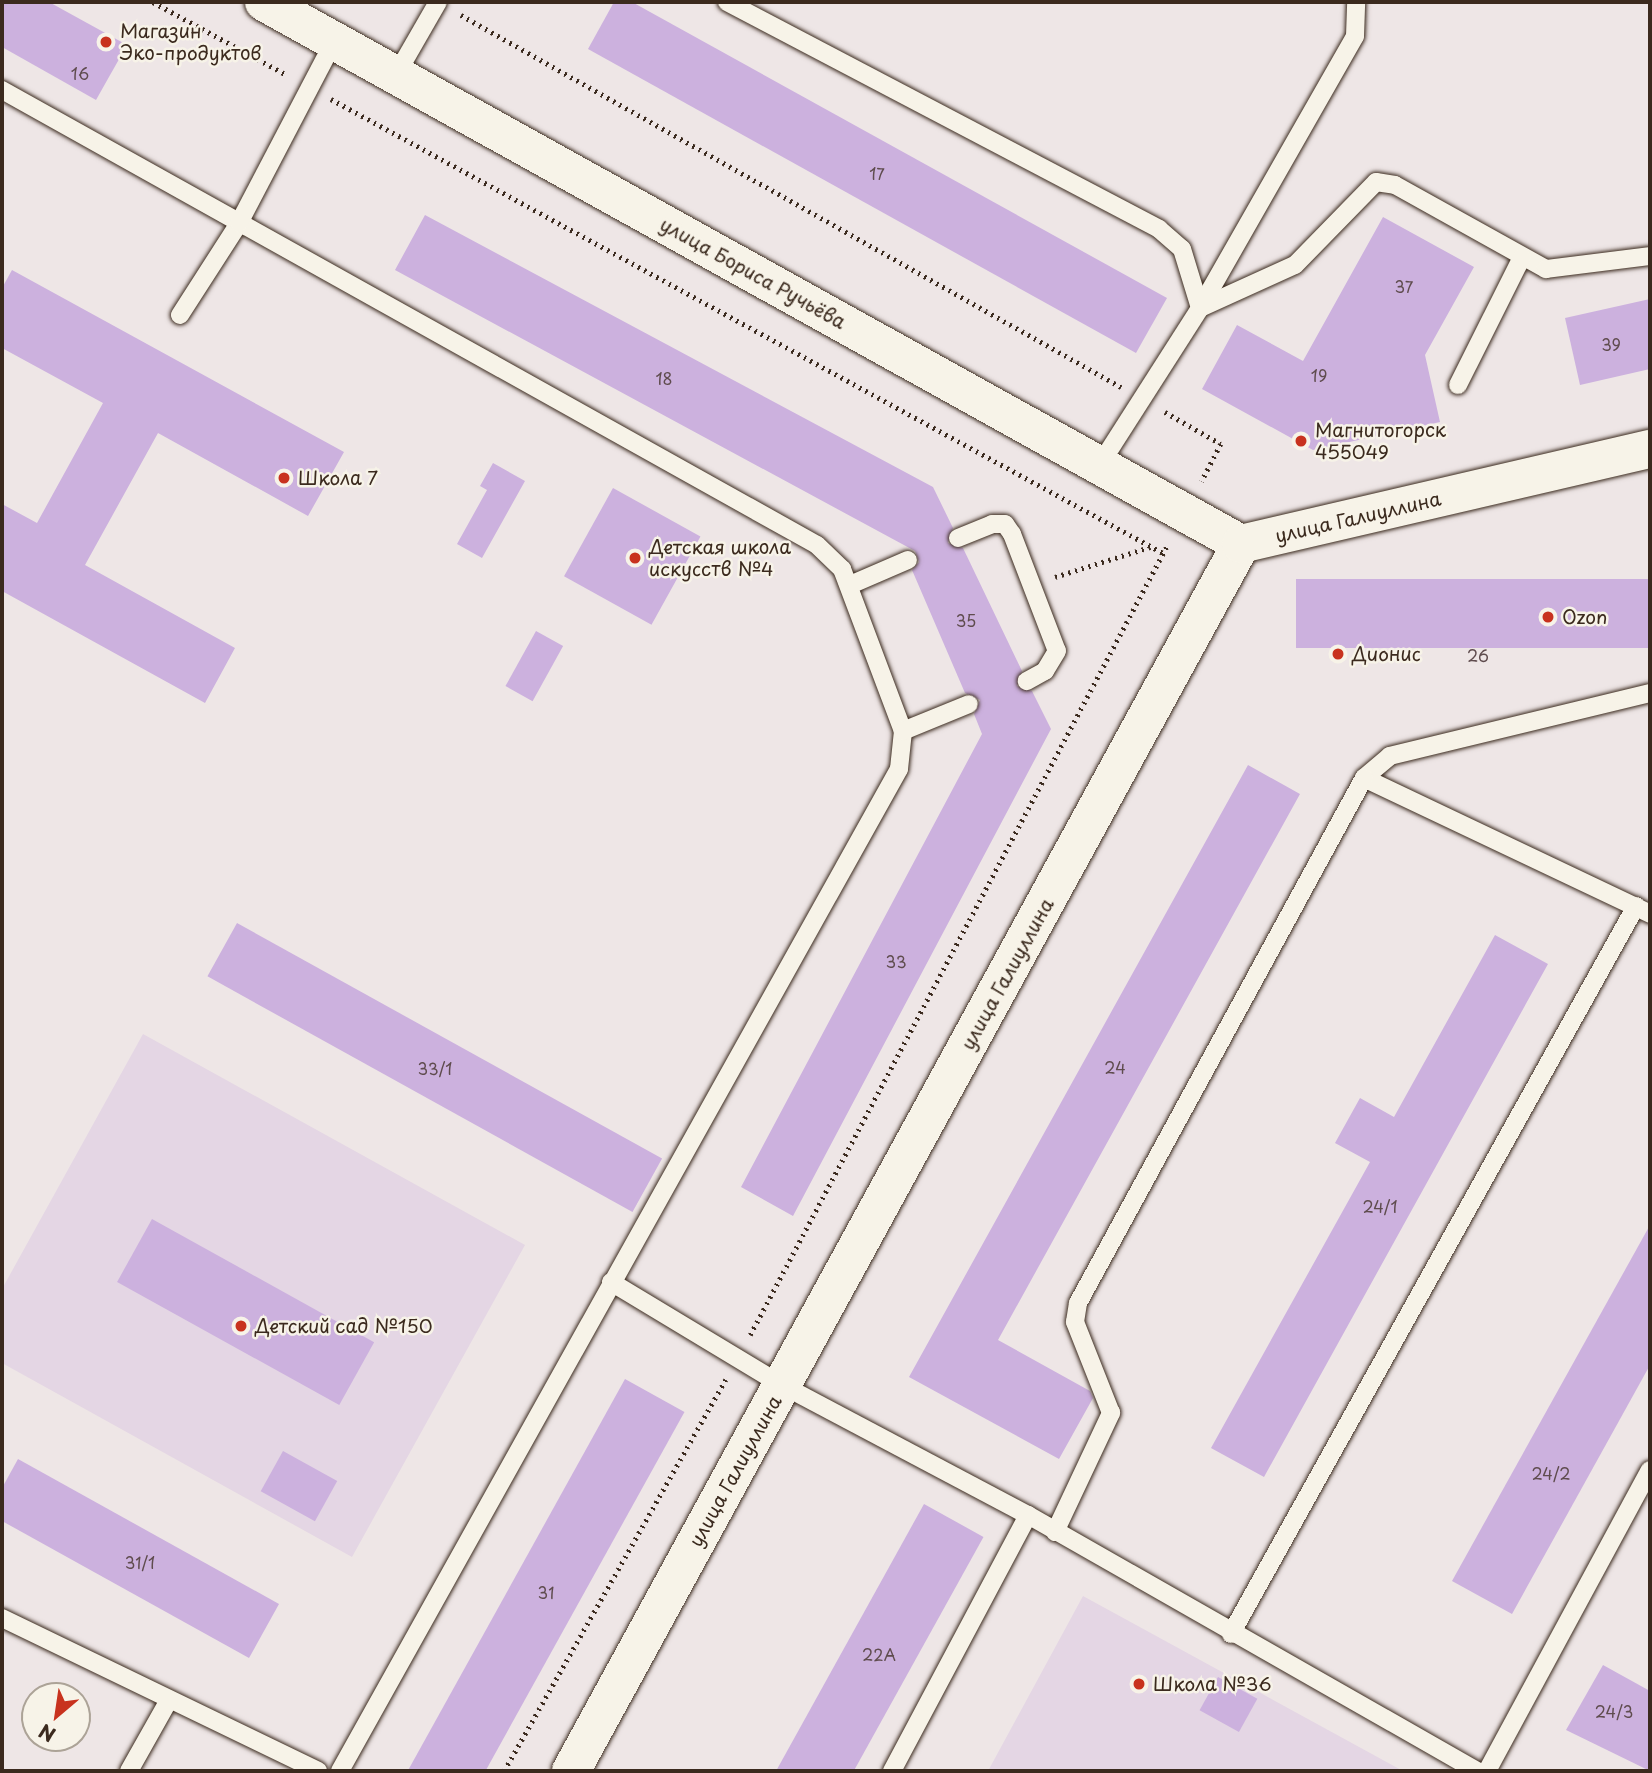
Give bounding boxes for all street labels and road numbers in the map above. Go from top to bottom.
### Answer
street label: улица Бориса Ручьёва [655,212,851,334]
street label: улица Галиуллина [1273,487,1443,547]
street label: улица Галиуллина [956,894,1058,1054]
street label: улица Галиуллина [684,1391,786,1551]

